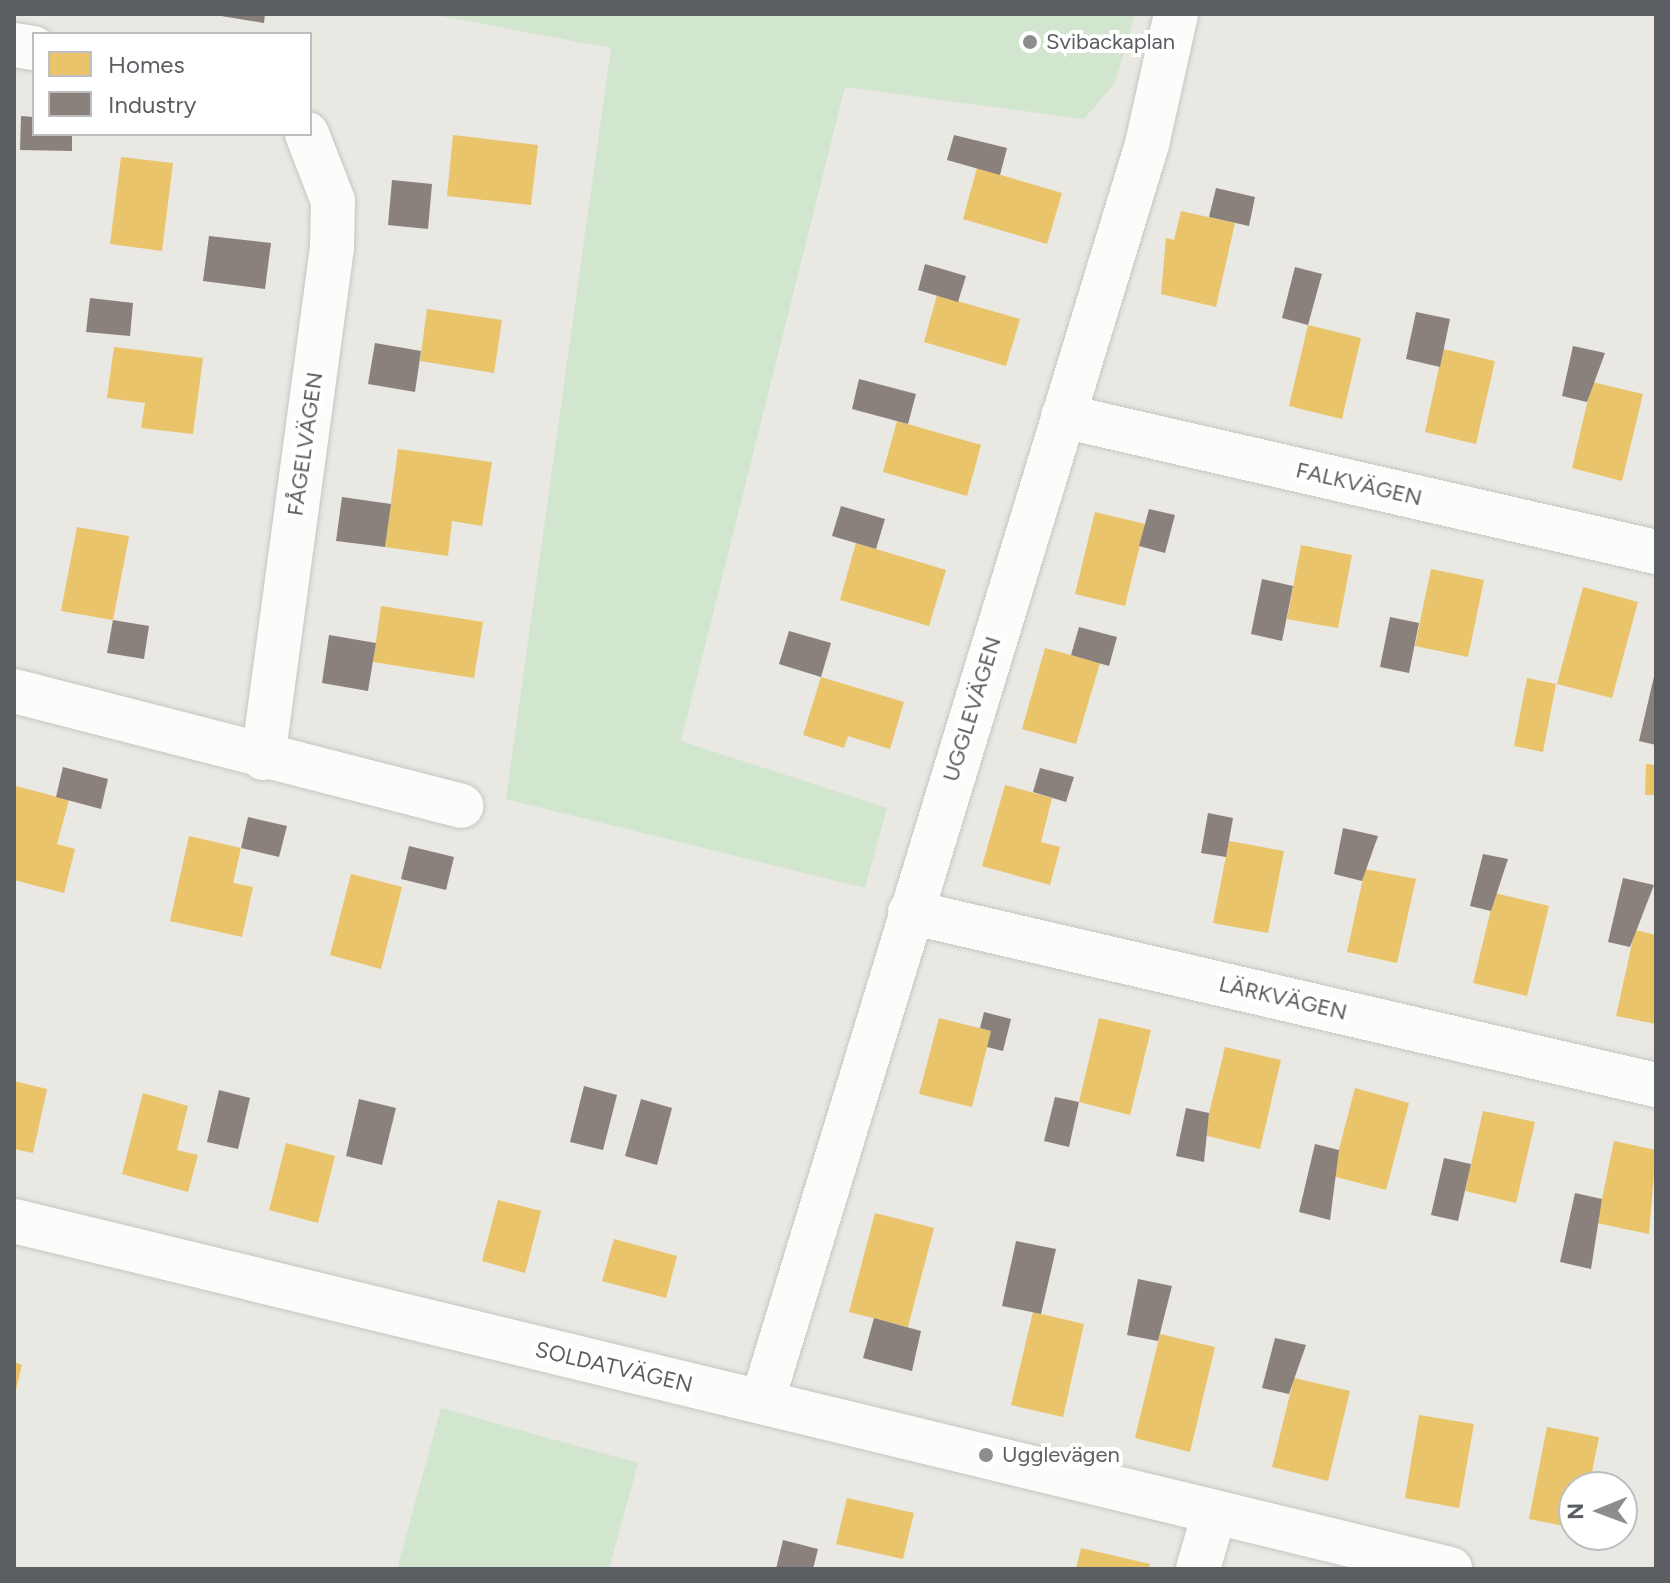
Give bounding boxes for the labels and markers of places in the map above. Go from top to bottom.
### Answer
place label: Svibackaplan [1046,29,1175,55]
marker: Svibackaplan [1021,33,1039,51]
place label: Ugglevägen [1002,1442,1120,1468]
marker: Ugglevägen [977,1446,995,1464]

